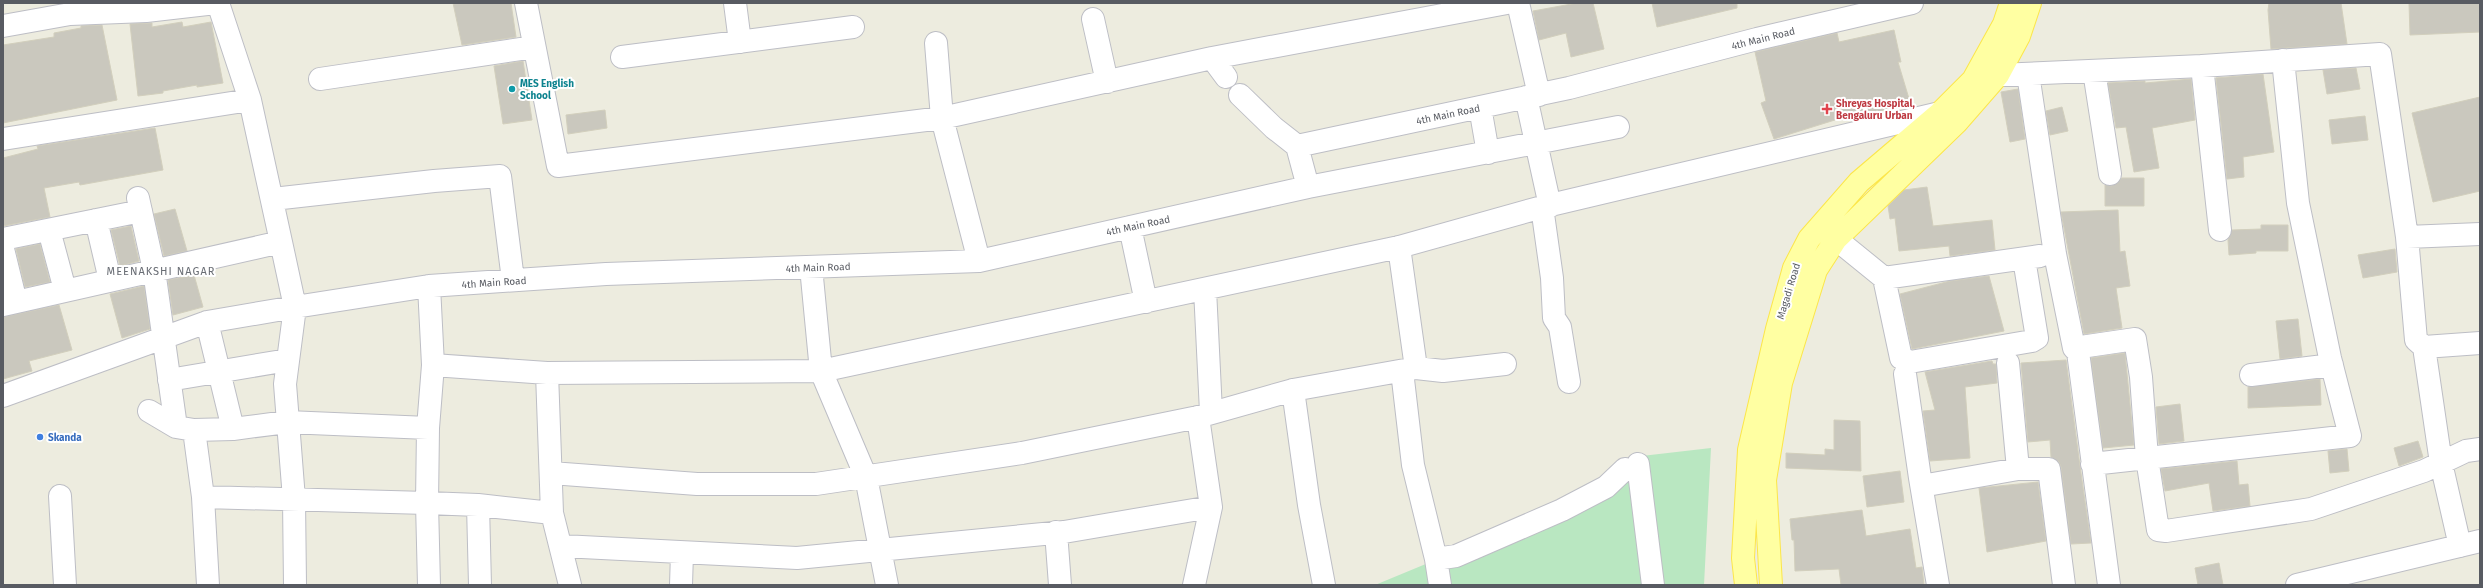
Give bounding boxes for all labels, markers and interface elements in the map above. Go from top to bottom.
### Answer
street label: 4th Main Road [1730,25,1796,53]
place label: MES English School [520,78,574,102]
marker: MES English School [507,84,517,94]
place label: Shreyas Hospital, Bengaluru Urban [1836,98,1915,122]
street label: 4th Main Road [1415,102,1481,128]
marker: Shreyas Hospital, Bengaluru Urban [1821,103,1833,115]
street label: 4th Main Road [1105,213,1171,239]
street label: 4th Main Road [785,261,851,275]
street label: Magadi Road [1775,262,1803,321]
district label: MEENAKSHI NAGAR [107,265,215,278]
street label: 4th Main Road [461,275,527,291]
marker: Skanda [35,432,45,442]
place label: Skanda [48,432,82,444]

